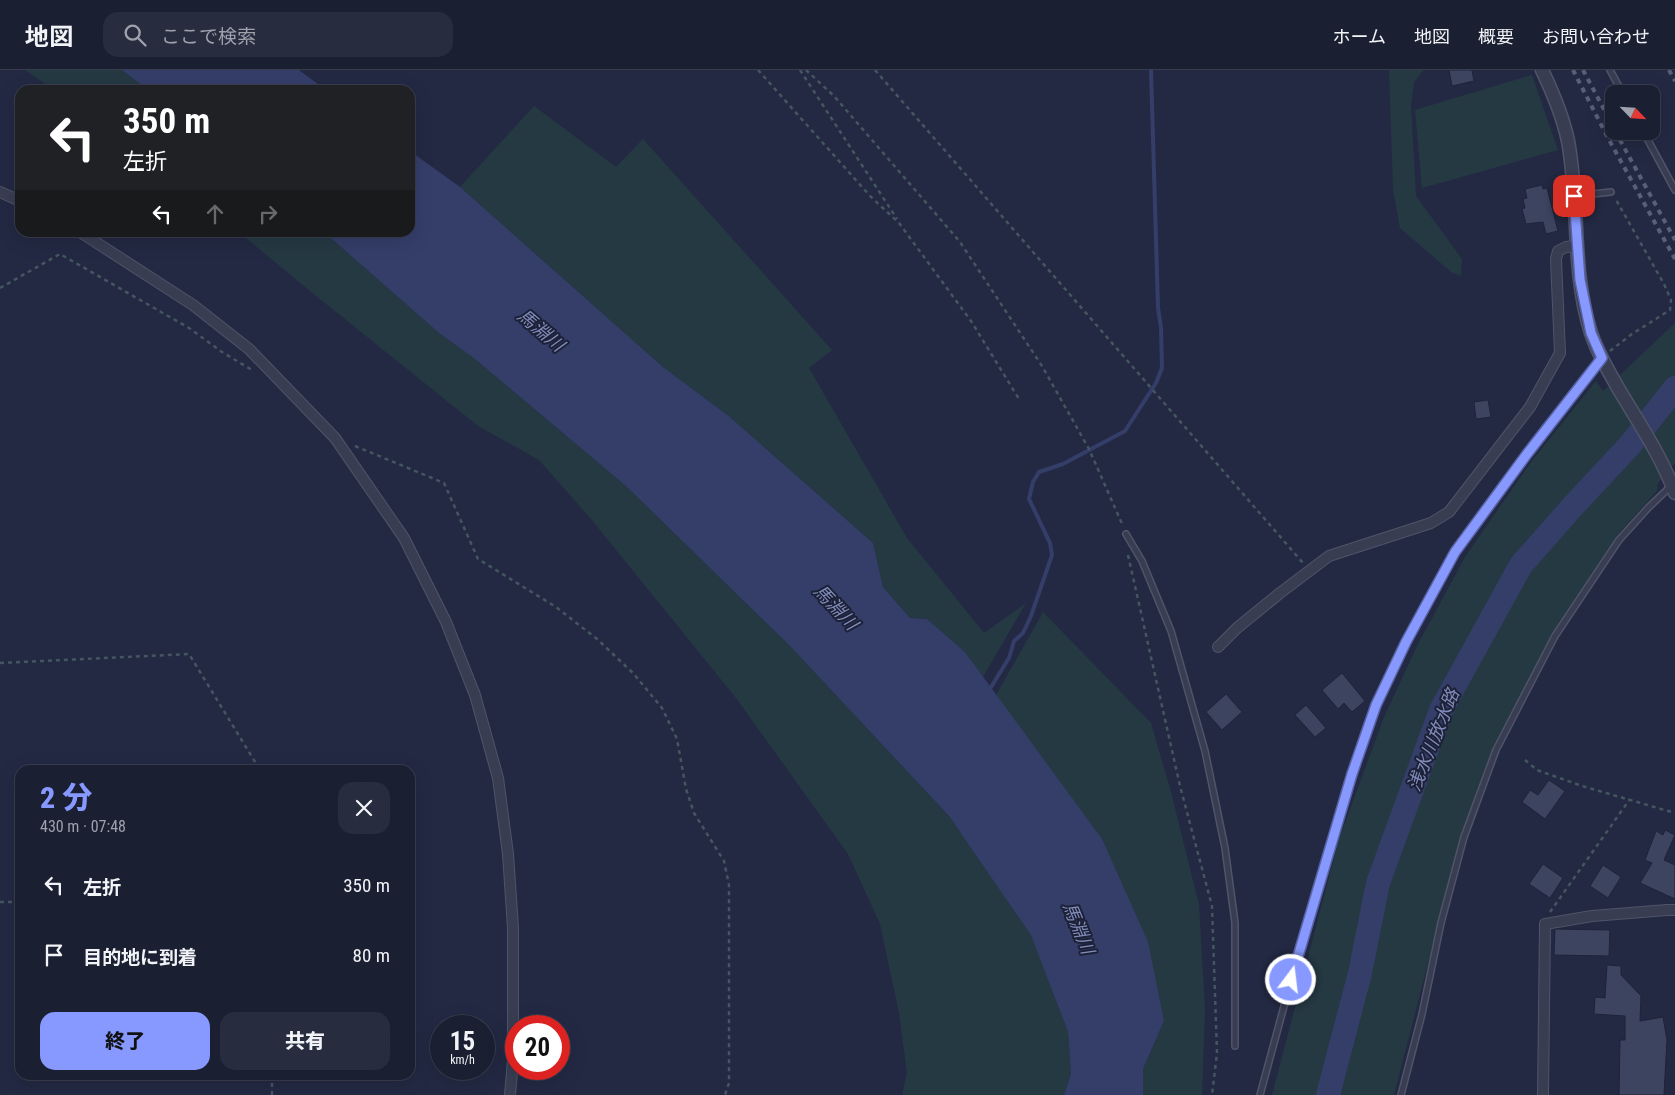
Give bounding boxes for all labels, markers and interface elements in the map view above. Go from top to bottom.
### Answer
search box [103,12,453,57]
icon: search [121,21,149,49]
text: 地図 [25,23,73,51]
text: ここで検索 [161,25,256,48]
text: ホーム [1333,26,1386,47]
text: 地図 [1414,26,1450,47]
text: 概要 [1478,26,1514,47]
text: お問い合わせ [1542,26,1650,47]
north arrow [1605,85,1660,140]
map controls [1605,85,1660,140]
text: 350 m [123,101,210,142]
icon: left [40,105,105,170]
text: 左折 [123,149,167,174]
pin [1553,175,1595,217]
icon: arrive [1560,182,1588,210]
icon: left [148,200,176,228]
icon: ahead [201,200,229,228]
icon: right [254,200,282,228]
water label: 馬淵川 [514,305,570,357]
water label: 馬淵川 [810,580,863,635]
water label: 浅水川放水路 [1403,684,1464,794]
text: 2 分 [40,780,92,815]
button: close [338,782,390,834]
text: 430 m · 07:48 [40,817,126,836]
icon: left [40,871,68,899]
text: 350 m [343,874,390,897]
text: 左折 [83,876,121,899]
water label: 馬淵川 [1059,899,1100,959]
icon: arrive [40,941,68,969]
text: 80 m [353,944,390,967]
text: 目的地に到着 [83,946,197,969]
position arrow [1264,953,1316,1005]
button: 終了 [40,1012,210,1070]
button: 共有 [220,1012,390,1070]
speed limit sign: 20 [505,1015,570,1080]
text: 15 [450,1027,475,1056]
text: km/h [450,1053,475,1067]

